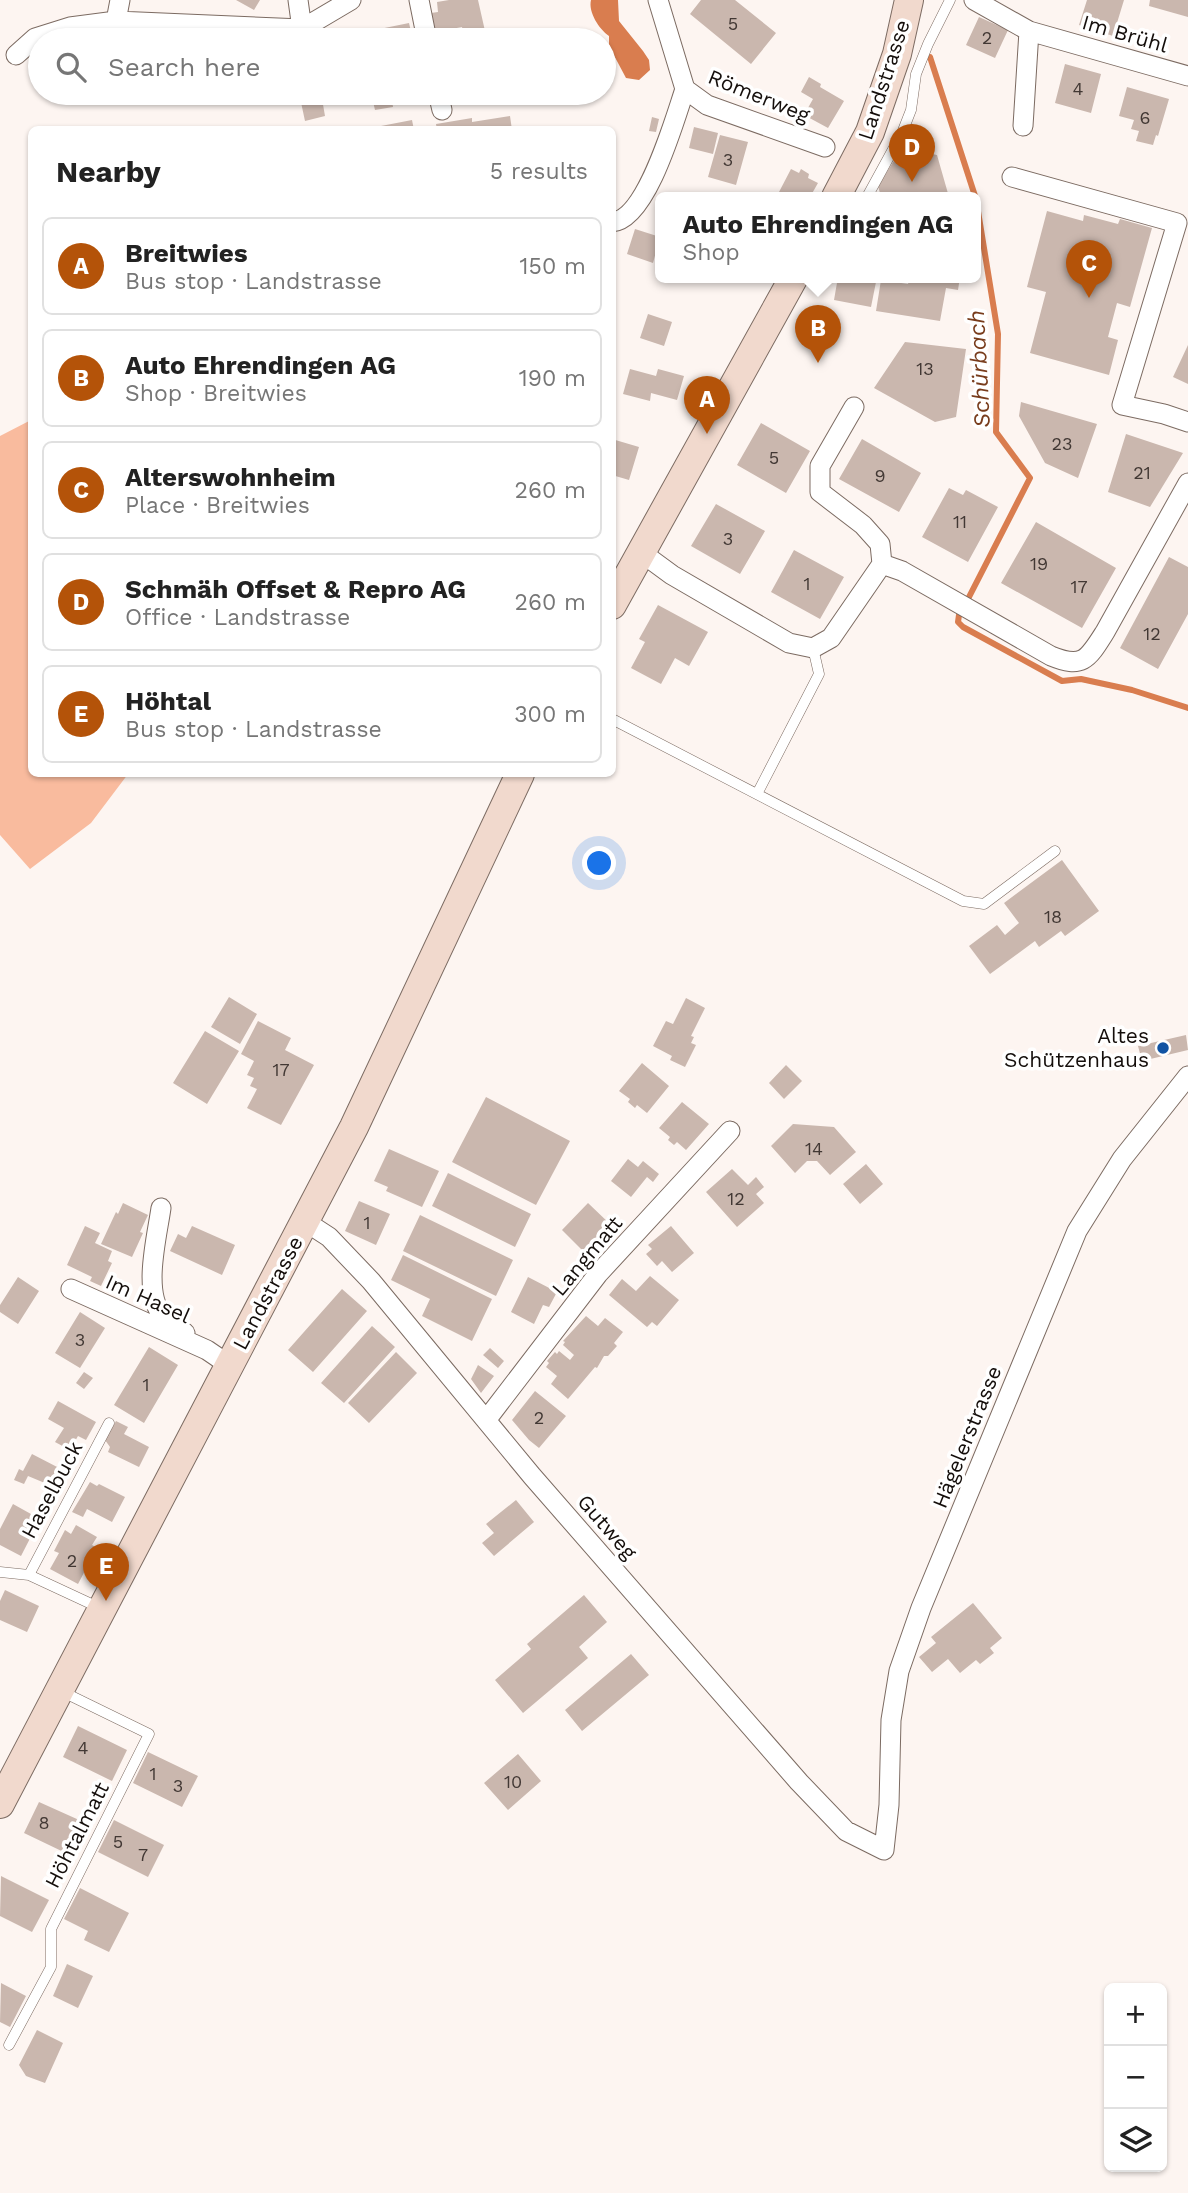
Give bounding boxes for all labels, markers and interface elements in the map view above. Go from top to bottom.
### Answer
street label: Im Brühl [1079,9,1171,58]
house number: 5 [728,13,738,34]
street label: Landstrasse [852,17,915,143]
house number: 2 [982,27,992,48]
search box [28,28,616,105]
icon: search [52,48,90,86]
text: Search here [108,52,260,82]
street label: Römerweg [705,64,814,128]
house number: 4 [1073,78,1084,99]
house number: 6 [1140,107,1150,128]
pin: D [889,124,935,182]
house number: 3 [723,149,733,170]
text: Nearby [56,154,161,189]
text: 5 results [490,158,588,185]
popup [655,192,981,283]
text: Auto Ehrendingen AG [682,209,954,239]
text: Breitwies [125,238,248,268]
text: Shop [682,239,740,266]
pin: C [1066,240,1112,298]
text: A [73,253,89,280]
text: 150 m [520,253,586,280]
text: Bus stop · Landstrasse [125,268,382,295]
pin: B [795,305,841,363]
water label: Schürbach [963,309,996,429]
text: Auto Ehrendingen AG [125,350,396,380]
house number: 13 [916,358,934,379]
text: B [73,365,89,392]
text: 190 m [519,365,586,392]
pin: A [684,376,730,434]
text: Shop · Breitwies [125,380,307,407]
house number: 23 [1052,433,1073,454]
house number: 5 [769,447,779,468]
text: Alterswohnheim [125,462,336,492]
house number: 21 [1133,462,1151,483]
house number: 9 [874,465,886,486]
text: C [73,477,89,504]
text: 260 m [515,477,586,504]
text: Place · Breitwies [125,492,310,519]
house number: 11 [953,511,967,532]
house number: 3 [723,528,733,549]
house number: 19 [1030,553,1048,574]
house number: 1 [803,573,811,594]
text: Schmäh Offset & Repro AG [125,574,466,604]
house number: 17 [1070,576,1088,597]
text: D [73,589,89,616]
text: 260 m [515,589,586,616]
text: Office · Landstrasse [125,604,350,631]
house number: 12 [1143,623,1161,644]
text: Höhtal [125,686,211,716]
text: E [74,701,88,728]
text: 300 m [514,701,586,728]
text: Bus stop · Landstrasse [125,716,382,743]
your location [582,846,616,880]
house number: 18 [1044,906,1062,927]
place label: Altes Schützenhaus [1004,1023,1149,1072]
marker: Altes Schützenhaus [1155,1040,1171,1056]
house number: 17 [272,1059,290,1080]
house number: 14 [805,1138,823,1159]
house number: 12 [727,1188,745,1209]
street label: Langmatt [546,1211,627,1301]
house number: 1 [363,1212,371,1233]
street label: Landstrasse [227,1232,308,1354]
street label: Im Hasel [102,1269,195,1329]
house number: 3 [75,1329,85,1350]
street label: Hägelerstrasse [927,1362,1006,1512]
house number: 1 [142,1374,150,1395]
house number: 2 [534,1407,544,1428]
street label: Haselbuck [16,1437,88,1543]
street label: Gutweg [573,1489,643,1565]
pin: E [83,1543,129,1601]
house number: 2 [67,1550,77,1571]
house number: 4 [78,1737,89,1758]
house number: 1 [149,1763,157,1784]
house number: 10 [504,1771,522,1792]
house number: 3 [173,1775,183,1796]
street label: Höhtalmatt [39,1777,114,1892]
house number: 8 [38,1812,50,1833]
house number: 5 [113,1831,123,1852]
house number: 7 [138,1844,148,1865]
map controls [1104,1983,1167,2172]
button: + [1104,1983,1167,2046]
button: − [1104,2046,1167,2109]
button: layers [1104,2109,1167,2172]

